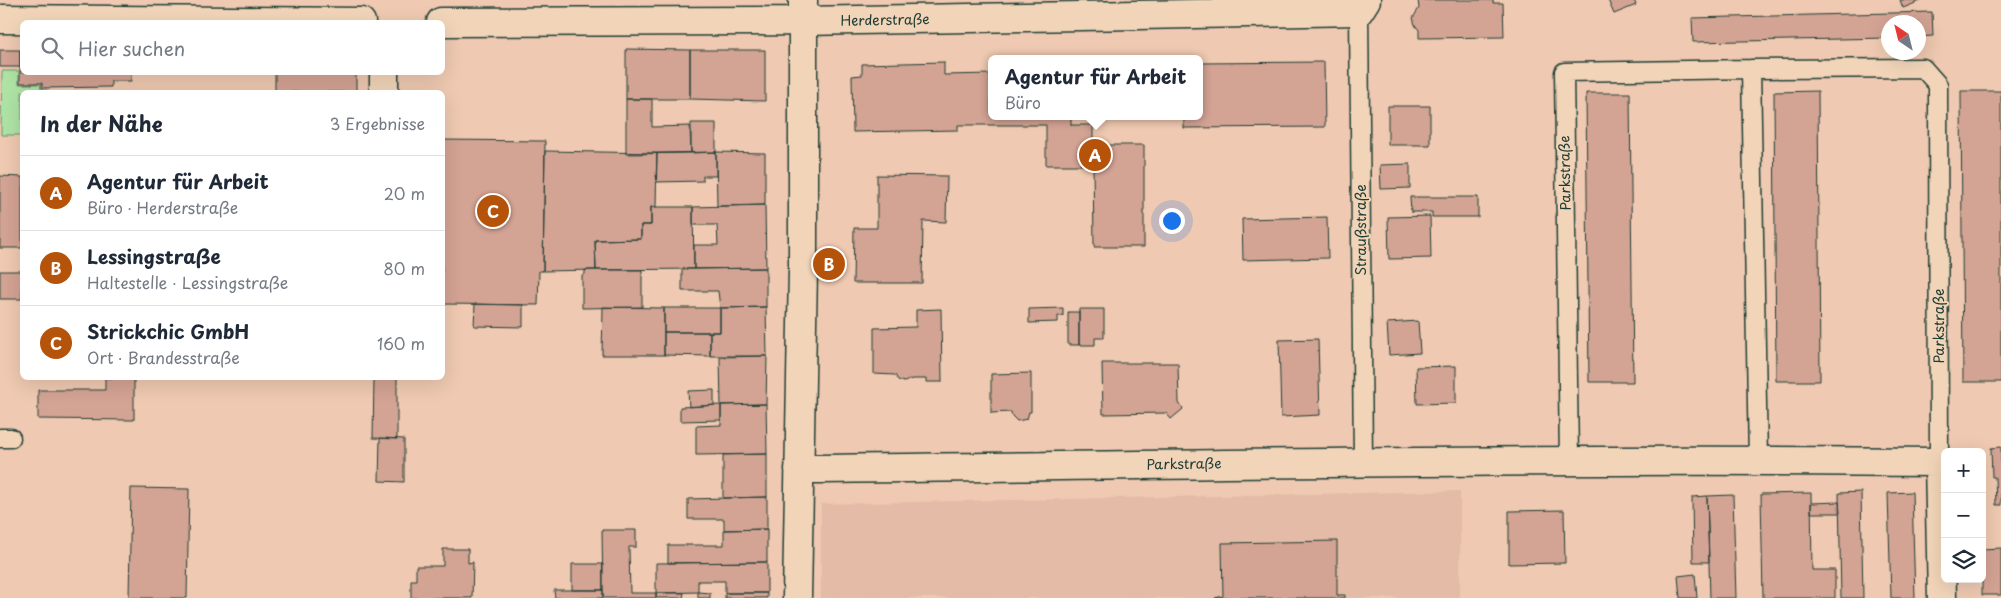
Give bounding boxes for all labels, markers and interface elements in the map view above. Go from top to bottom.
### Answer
street label: Herderstraße [840,8,930,31]
north arrow [1881,15,1926,60]
search box [20,20,445,75]
icon: search [38,34,66,62]
text: Hier suchen [78,34,185,62]
popup [988,55,1203,120]
text: Agentur für Arbeit [1005,62,1186,90]
text: Büro [1005,90,1041,114]
text: In der Nähe [40,107,162,139]
text: 3 Ergebnisse [330,111,425,135]
street label: Parkstraße [1553,135,1576,211]
pin: A [1079,136,1111,174]
text: Agentur für Arbeit [87,167,269,195]
text: A [50,181,62,205]
text: 20 m [384,181,425,205]
street label: Straußstraße [1350,184,1371,276]
pin: C [477,192,509,230]
text: Büro · Herderstraße [87,195,238,219]
your location [1159,208,1185,234]
text: Lessingstraße [87,242,221,270]
pin: B [813,245,845,283]
text: B [51,256,61,280]
text: 80 m [383,256,425,280]
text: Haltestelle · Lessingstraße [87,270,288,294]
street label: Parkstraße [1928,288,1949,364]
text: Strickchic GmbH [87,317,249,345]
text: C [50,331,62,355]
text: 160 m [377,331,425,355]
text: Ort · Brandesstraße [87,345,240,369]
map controls [1941,448,1986,583]
button: + [1941,448,1986,493]
street label: Parkstraße [1146,452,1222,475]
button: − [1941,493,1986,538]
button: layers [1941,538,1986,583]

